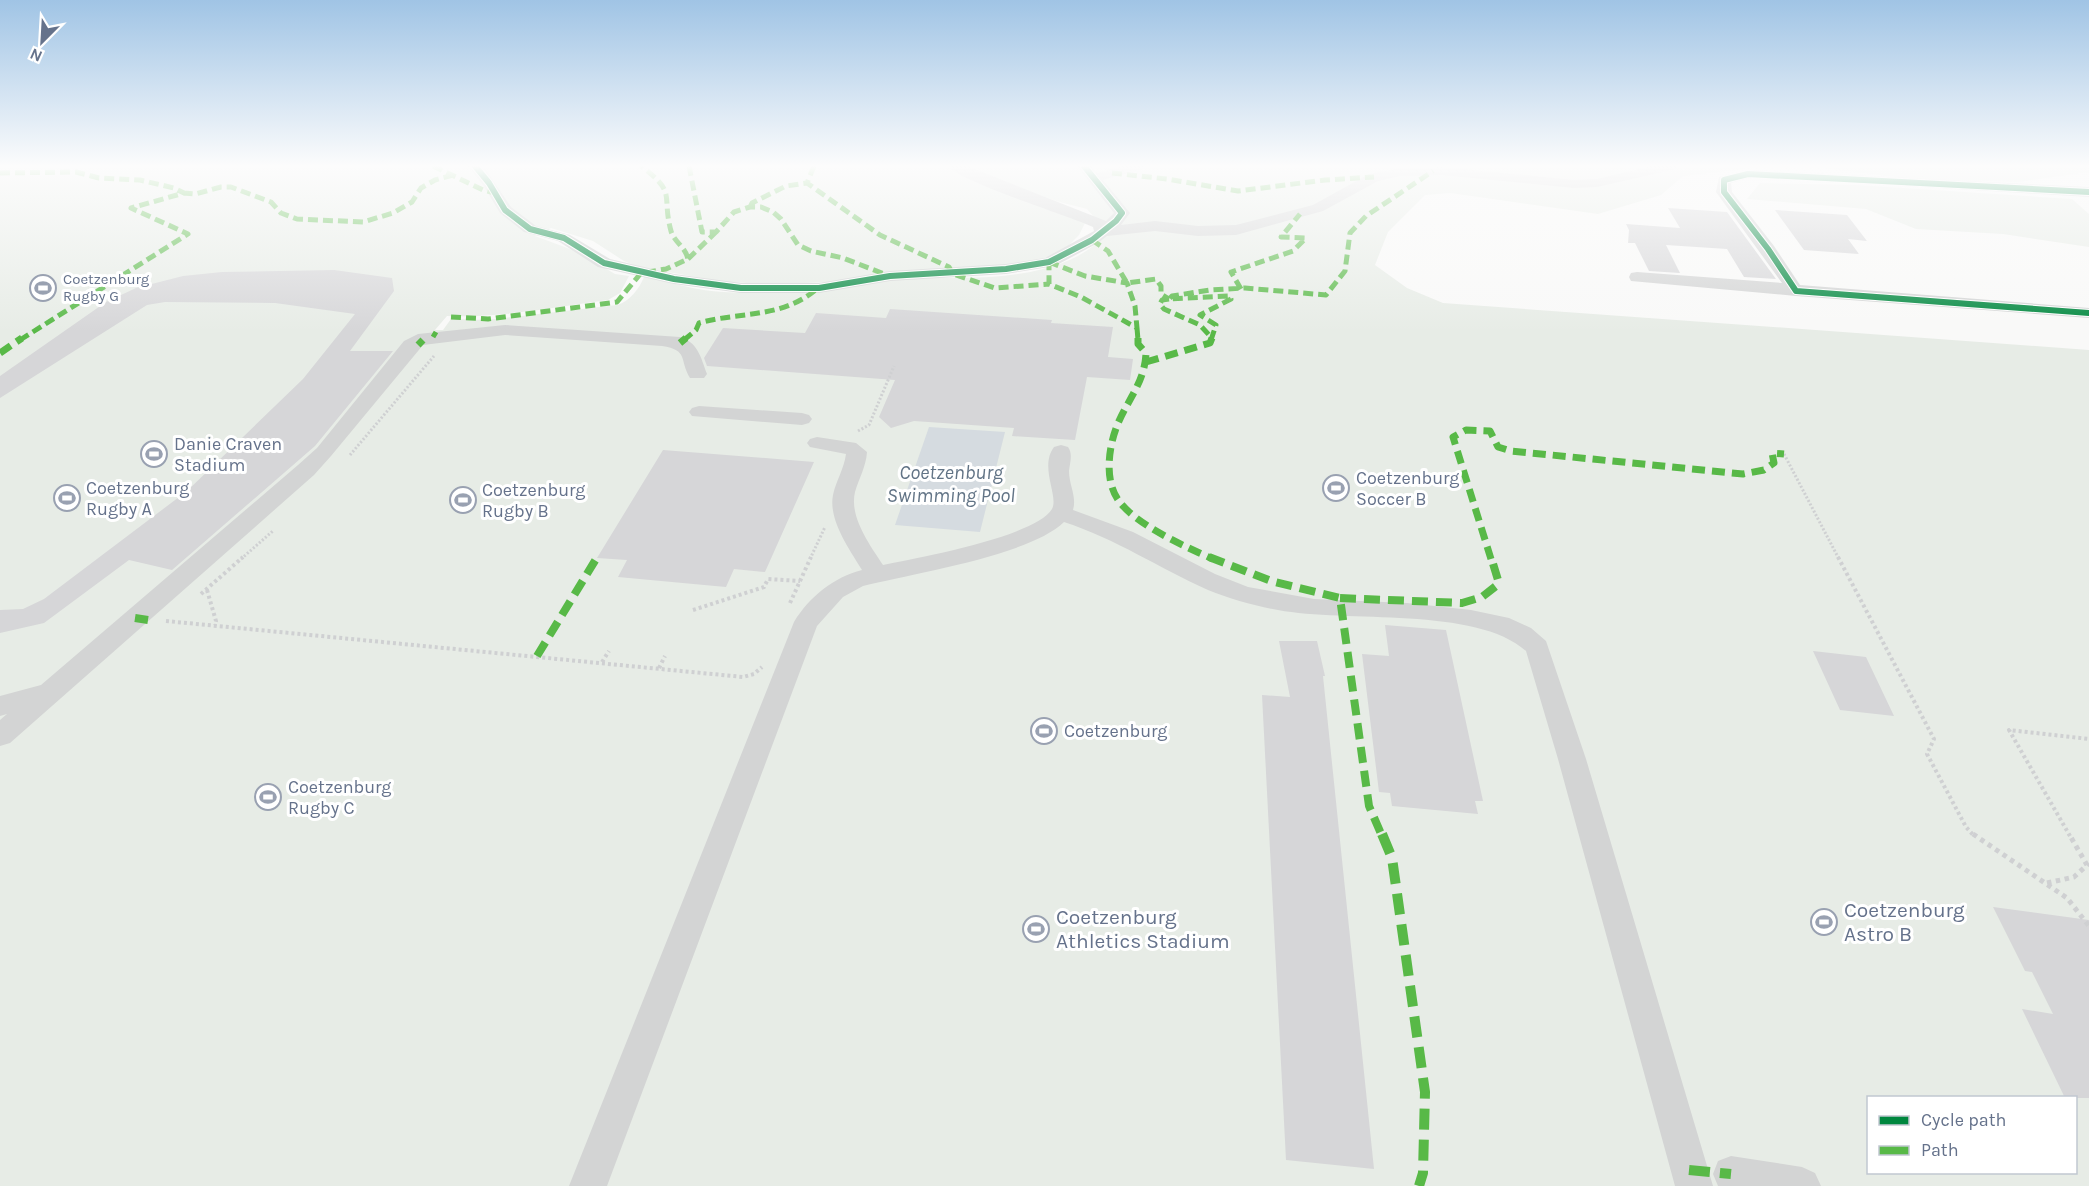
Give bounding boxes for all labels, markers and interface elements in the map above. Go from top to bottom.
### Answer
north arrow [12,12,72,72]
text: N [27,44,45,66]
place label: Coetzenburg Rugby G [63,270,150,305]
sports icon: Coetzenburg Rugby G [28,273,58,303]
place label: Danie Craven Stadium [174,433,282,476]
sports icon: Danie Craven Stadium [139,439,169,469]
water label: Coetzenburg Swimming Pool [887,461,1015,507]
place label: Coetzenburg Soccer B [1356,467,1459,510]
sports icon: Coetzenburg Soccer B [1321,473,1351,503]
place label: Coetzenburg Rugby A [86,477,189,520]
place label: Coetzenburg Rugby B [482,479,585,522]
sports icon: Coetzenburg Rugby A [52,483,82,513]
sports icon: Coetzenburg Rugby B [448,485,478,515]
sports icon: Coetzenburg [1029,716,1059,746]
place label: Coetzenburg [1064,720,1167,742]
place label: Coetzenburg Rugby C [288,776,391,819]
sports icon: Coetzenburg Rugby C [253,782,283,812]
place label: Coetzenburg Astro B [1844,898,1965,946]
place label: Coetzenburg Athletics Stadium [1056,905,1230,953]
sports icon: Coetzenburg Astro B [1809,907,1839,937]
sports icon: Coetzenburg Athletics Stadium [1021,914,1051,944]
legend [1867,1096,2077,1174]
text: Cycle path [1921,1109,2006,1131]
text: Path [1921,1139,1959,1161]

